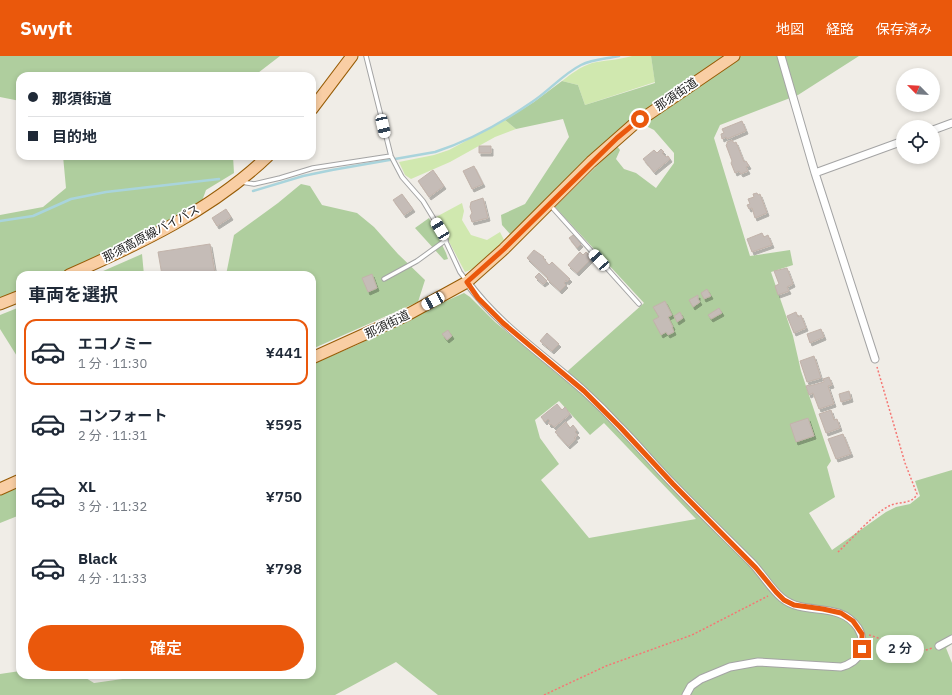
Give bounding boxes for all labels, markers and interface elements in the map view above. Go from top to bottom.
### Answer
text: Swyft [20,16,72,40]
text: 地図 [776,20,804,38]
text: 経路 [826,20,854,38]
text: 保存済み [876,20,932,38]
north arrow [896,68,940,112]
map controls [896,68,940,164]
street label: 那須街道 [652,74,700,114]
text: 那須街道 [52,89,112,108]
route start [631,110,649,128]
car [374,113,392,139]
button: locate [896,120,940,164]
text: 目的地 [52,127,97,146]
street label: 那須高原線バイパス [100,201,202,265]
car [429,216,451,242]
car [587,247,611,273]
text: 車両を選択 [28,283,118,306]
car [420,290,446,312]
street label: 那須街道 [362,307,412,341]
icon: car [30,334,66,370]
text: エコノミー [78,334,153,353]
text: ¥441 [265,343,302,362]
text: 1 分 · 11:30 [78,355,147,372]
icon: car [30,406,66,442]
text: コンフォート [78,406,168,425]
text: ¥595 [265,415,302,434]
text: 2 分 · 11:31 [78,427,147,444]
text: XL [78,477,96,496]
icon: car [30,478,66,514]
text: ¥750 [265,487,302,506]
text: 3 分 · 11:32 [78,498,147,515]
text: Black [78,549,118,568]
icon: car [30,550,66,586]
text: ¥798 [265,559,302,578]
text: 4 分 · 11:33 [78,570,147,587]
button: 確定 [28,625,304,671]
callout: 2 分 [876,635,924,663]
route end [853,640,871,658]
text: 2 分 [888,640,912,657]

